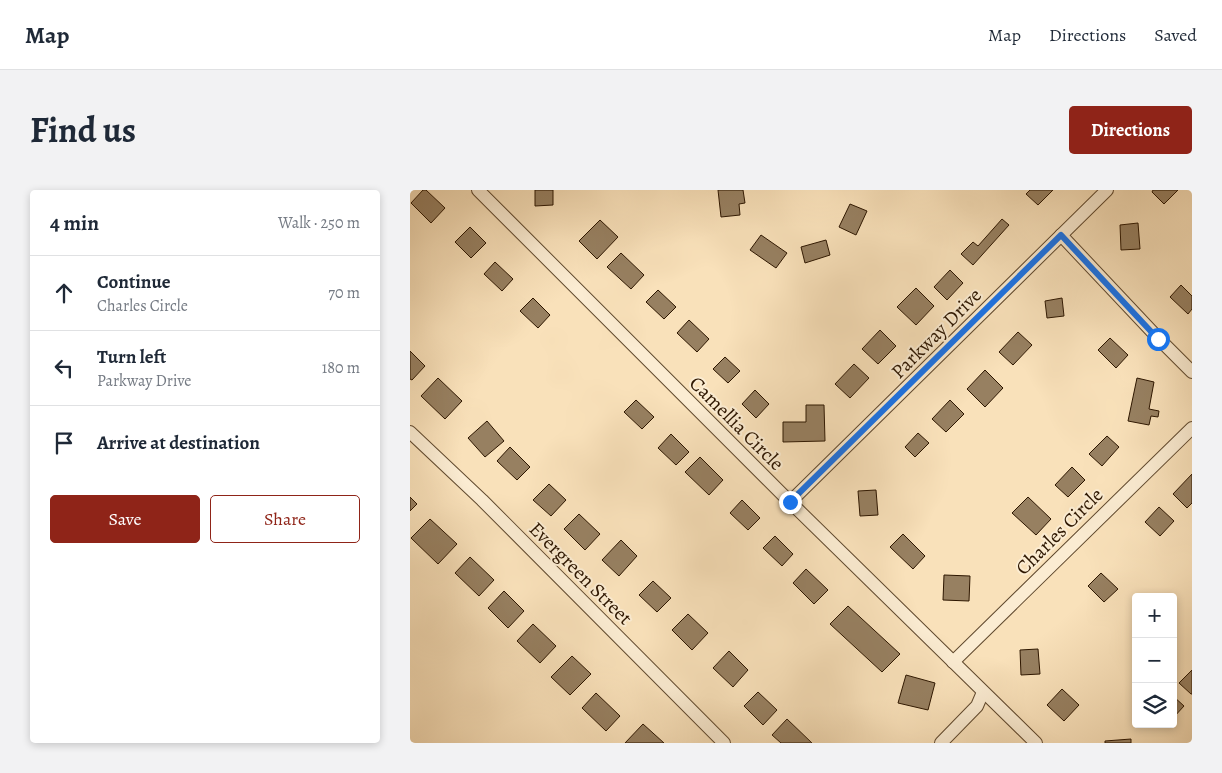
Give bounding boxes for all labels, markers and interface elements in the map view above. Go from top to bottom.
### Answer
text: Map [25,19,69,51]
text: Map [988,23,1021,47]
text: Directions [1049,23,1126,47]
text: Saved [1154,23,1197,47]
text: Find us [30,106,136,154]
button: Directions [1069,106,1192,154]
text: 4 min [50,209,99,237]
text: Walk · 250 m [278,212,360,234]
text: Continue [97,269,171,295]
icon: ahead [50,279,78,307]
text: 70 m [328,282,360,304]
street label: Parkway Drive [885,282,988,385]
text: Charles Circle [97,295,188,317]
route start [1147,328,1170,351]
text: Turn left [97,344,166,370]
icon: left [50,354,78,382]
text: 180 m [322,357,360,379]
text: Parkway Drive [97,370,191,392]
street label: Camellia Circle [683,370,790,477]
icon: arrive [50,429,78,457]
text: Arrive at destination [97,430,260,456]
street label: Charles Circle [1010,482,1109,581]
route end [779,491,802,514]
button: Save [50,495,200,543]
button: Share [210,495,360,543]
street label: Evergreen Street [523,516,639,631]
map controls [1132,593,1177,728]
button: + [1132,593,1177,638]
button: − [1132,638,1177,683]
button: layers [1132,683,1177,728]

